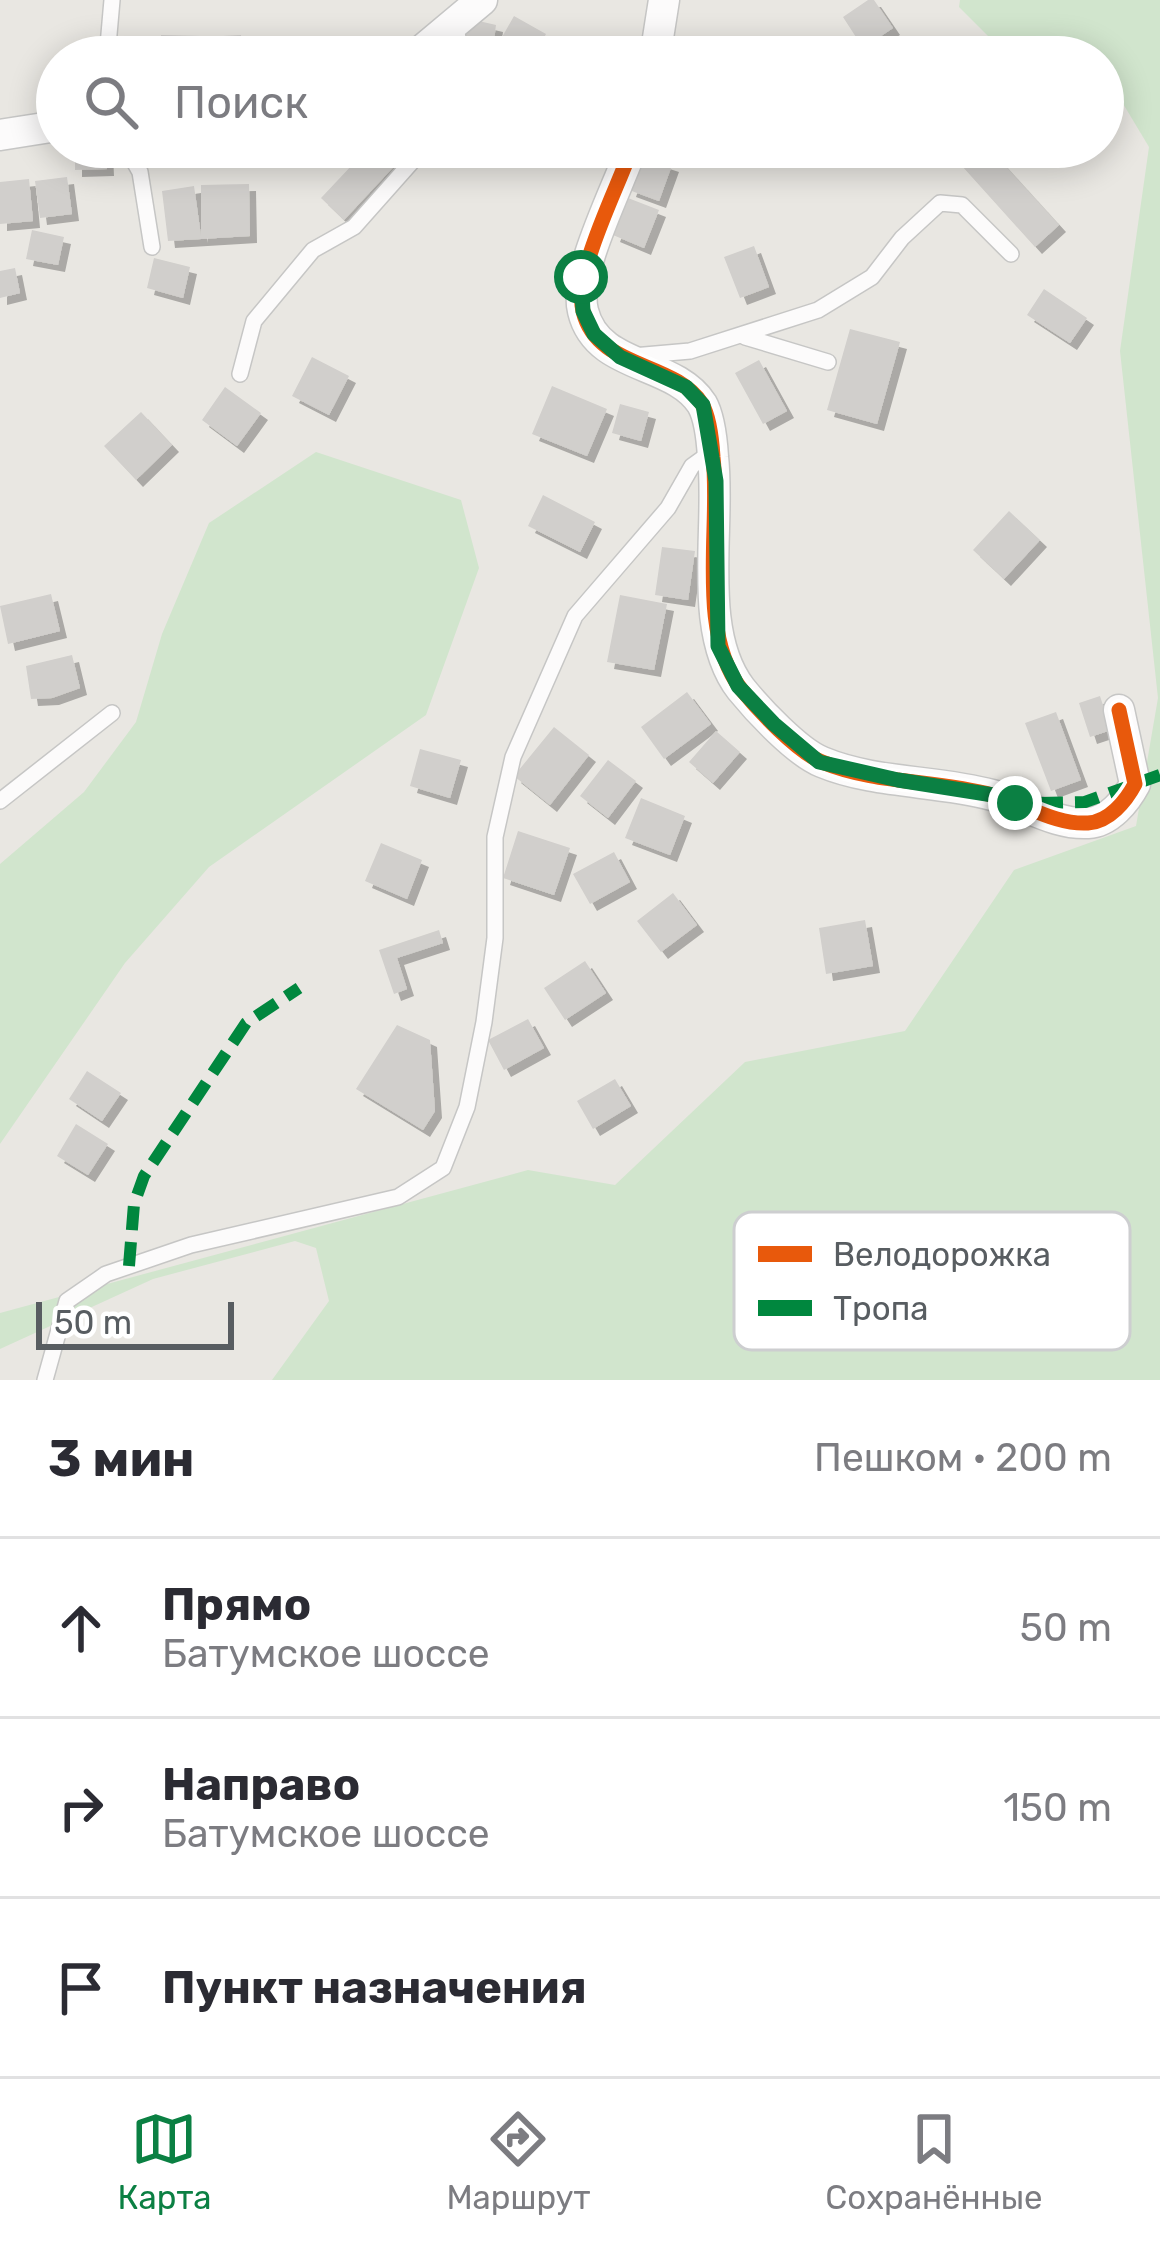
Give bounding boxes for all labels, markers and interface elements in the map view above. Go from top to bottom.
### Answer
search box [36,36,1124,168]
icon: search [78,69,144,135]
text: Поиск [174,76,308,129]
route start [554,250,608,304]
route end [988,776,1042,830]
legend [734,1212,1130,1350]
text: Велодорожка [833,1235,1051,1274]
text: Тропа [833,1289,928,1328]
scale bar [36,1296,234,1349]
text: 50 m [54,1303,132,1342]
text: 3 мин [48,1428,194,1489]
text: Пешком · 200 m [814,1435,1112,1481]
text: Прямо [162,1578,311,1631]
icon: ahead [48,1595,114,1661]
text: 50 m [1020,1605,1112,1651]
text: Батумское шоссе [162,1631,490,1677]
text: Направо [162,1758,360,1811]
icon: right [48,1775,114,1841]
text: 150 m [1003,1785,1112,1831]
text: Батумское шоссе [162,1811,490,1857]
icon: arrive [48,1955,114,2021]
text: Пункт назначения [162,1961,587,2014]
tab: Карта [117,2106,212,2217]
tab: Маршрут [446,2106,590,2217]
tab: Сохранённые [825,2106,1043,2217]

